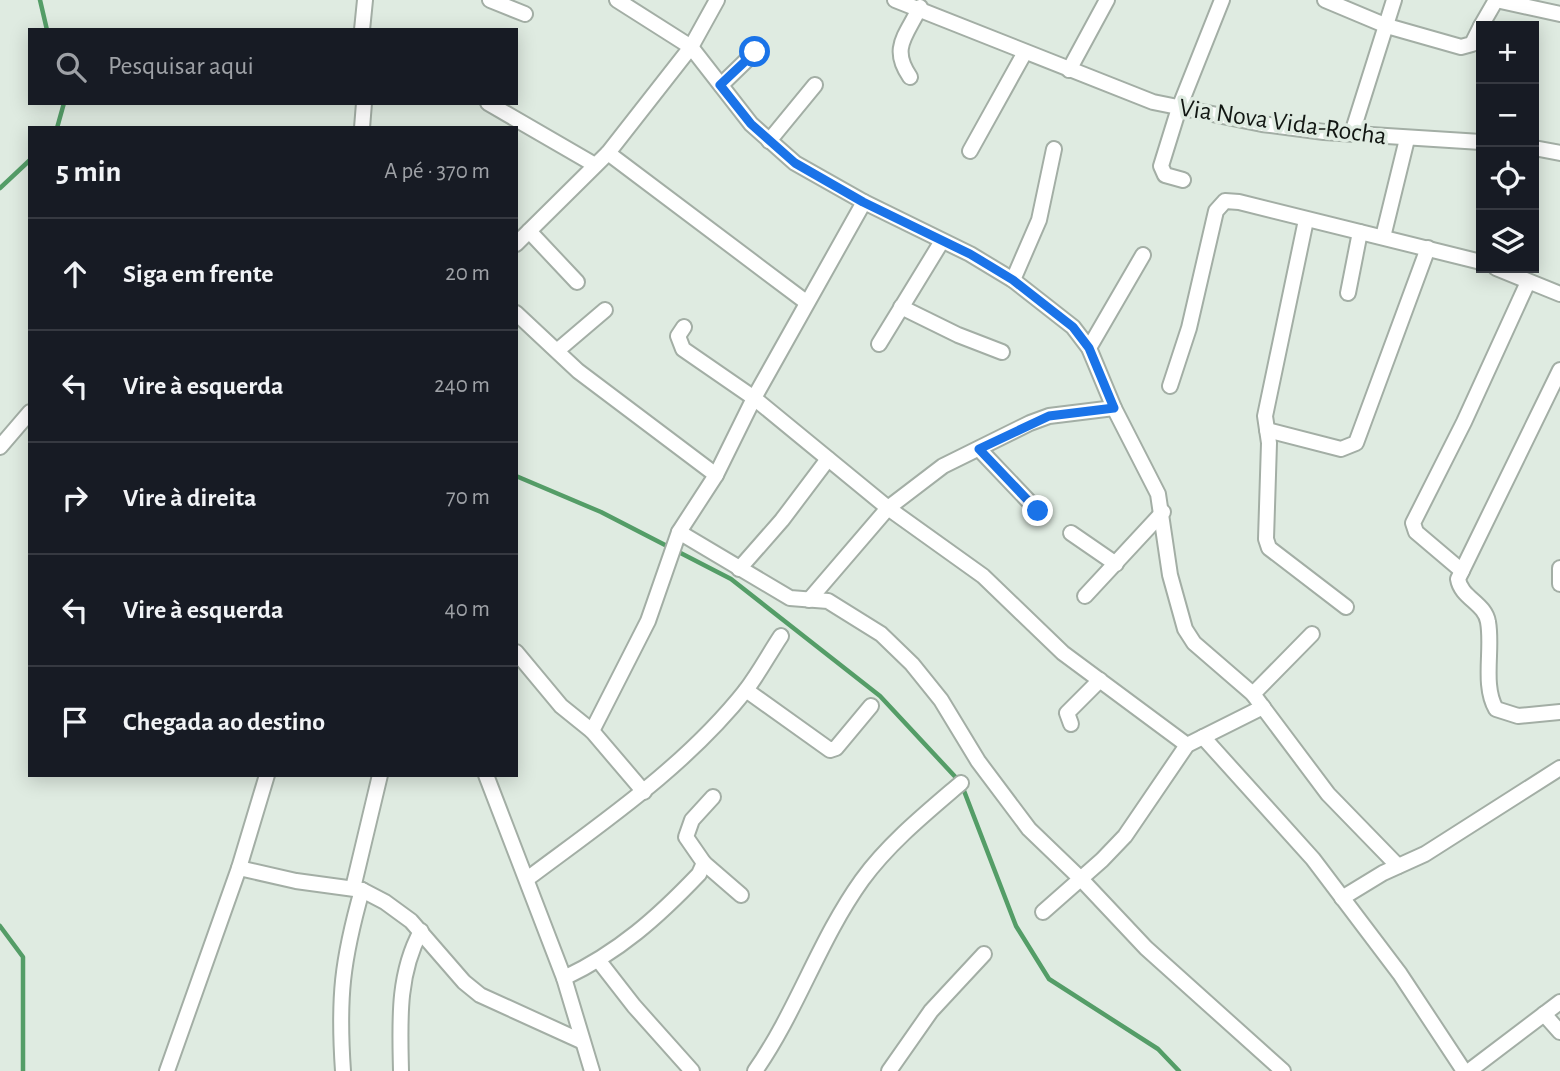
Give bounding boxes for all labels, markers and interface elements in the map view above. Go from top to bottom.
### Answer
map controls [1476,21,1539,273]
button: + [1476,21,1539,84]
search box [28,28,518,105]
route start [739,36,770,67]
icon: search [52,48,90,86]
text: Pesquisar aqui [108,53,254,79]
button: − [1476,84,1539,147]
street label: Via Nova Vida-Rocha [1178,95,1388,149]
button: locate [1476,147,1539,210]
text: 5 min [56,157,121,187]
text: A pé · 370 m [384,160,490,183]
button: layers [1476,210,1539,273]
icon: ahead [56,255,94,293]
text: Siga em frente [123,261,274,287]
text: 20 m [445,262,490,285]
icon: left [56,367,94,405]
text: Vire à esquerda [123,373,284,399]
text: 240 m [434,374,490,397]
icon: right [56,479,94,517]
text: Vire à direita [123,485,257,511]
text: 70 m [446,486,490,509]
route end [1022,495,1053,526]
icon: left [56,591,94,629]
text: Vire à esquerda [123,597,284,623]
text: 40 m [445,598,490,621]
icon: arrive [56,703,94,741]
text: Chegada ao destino [123,709,325,735]

